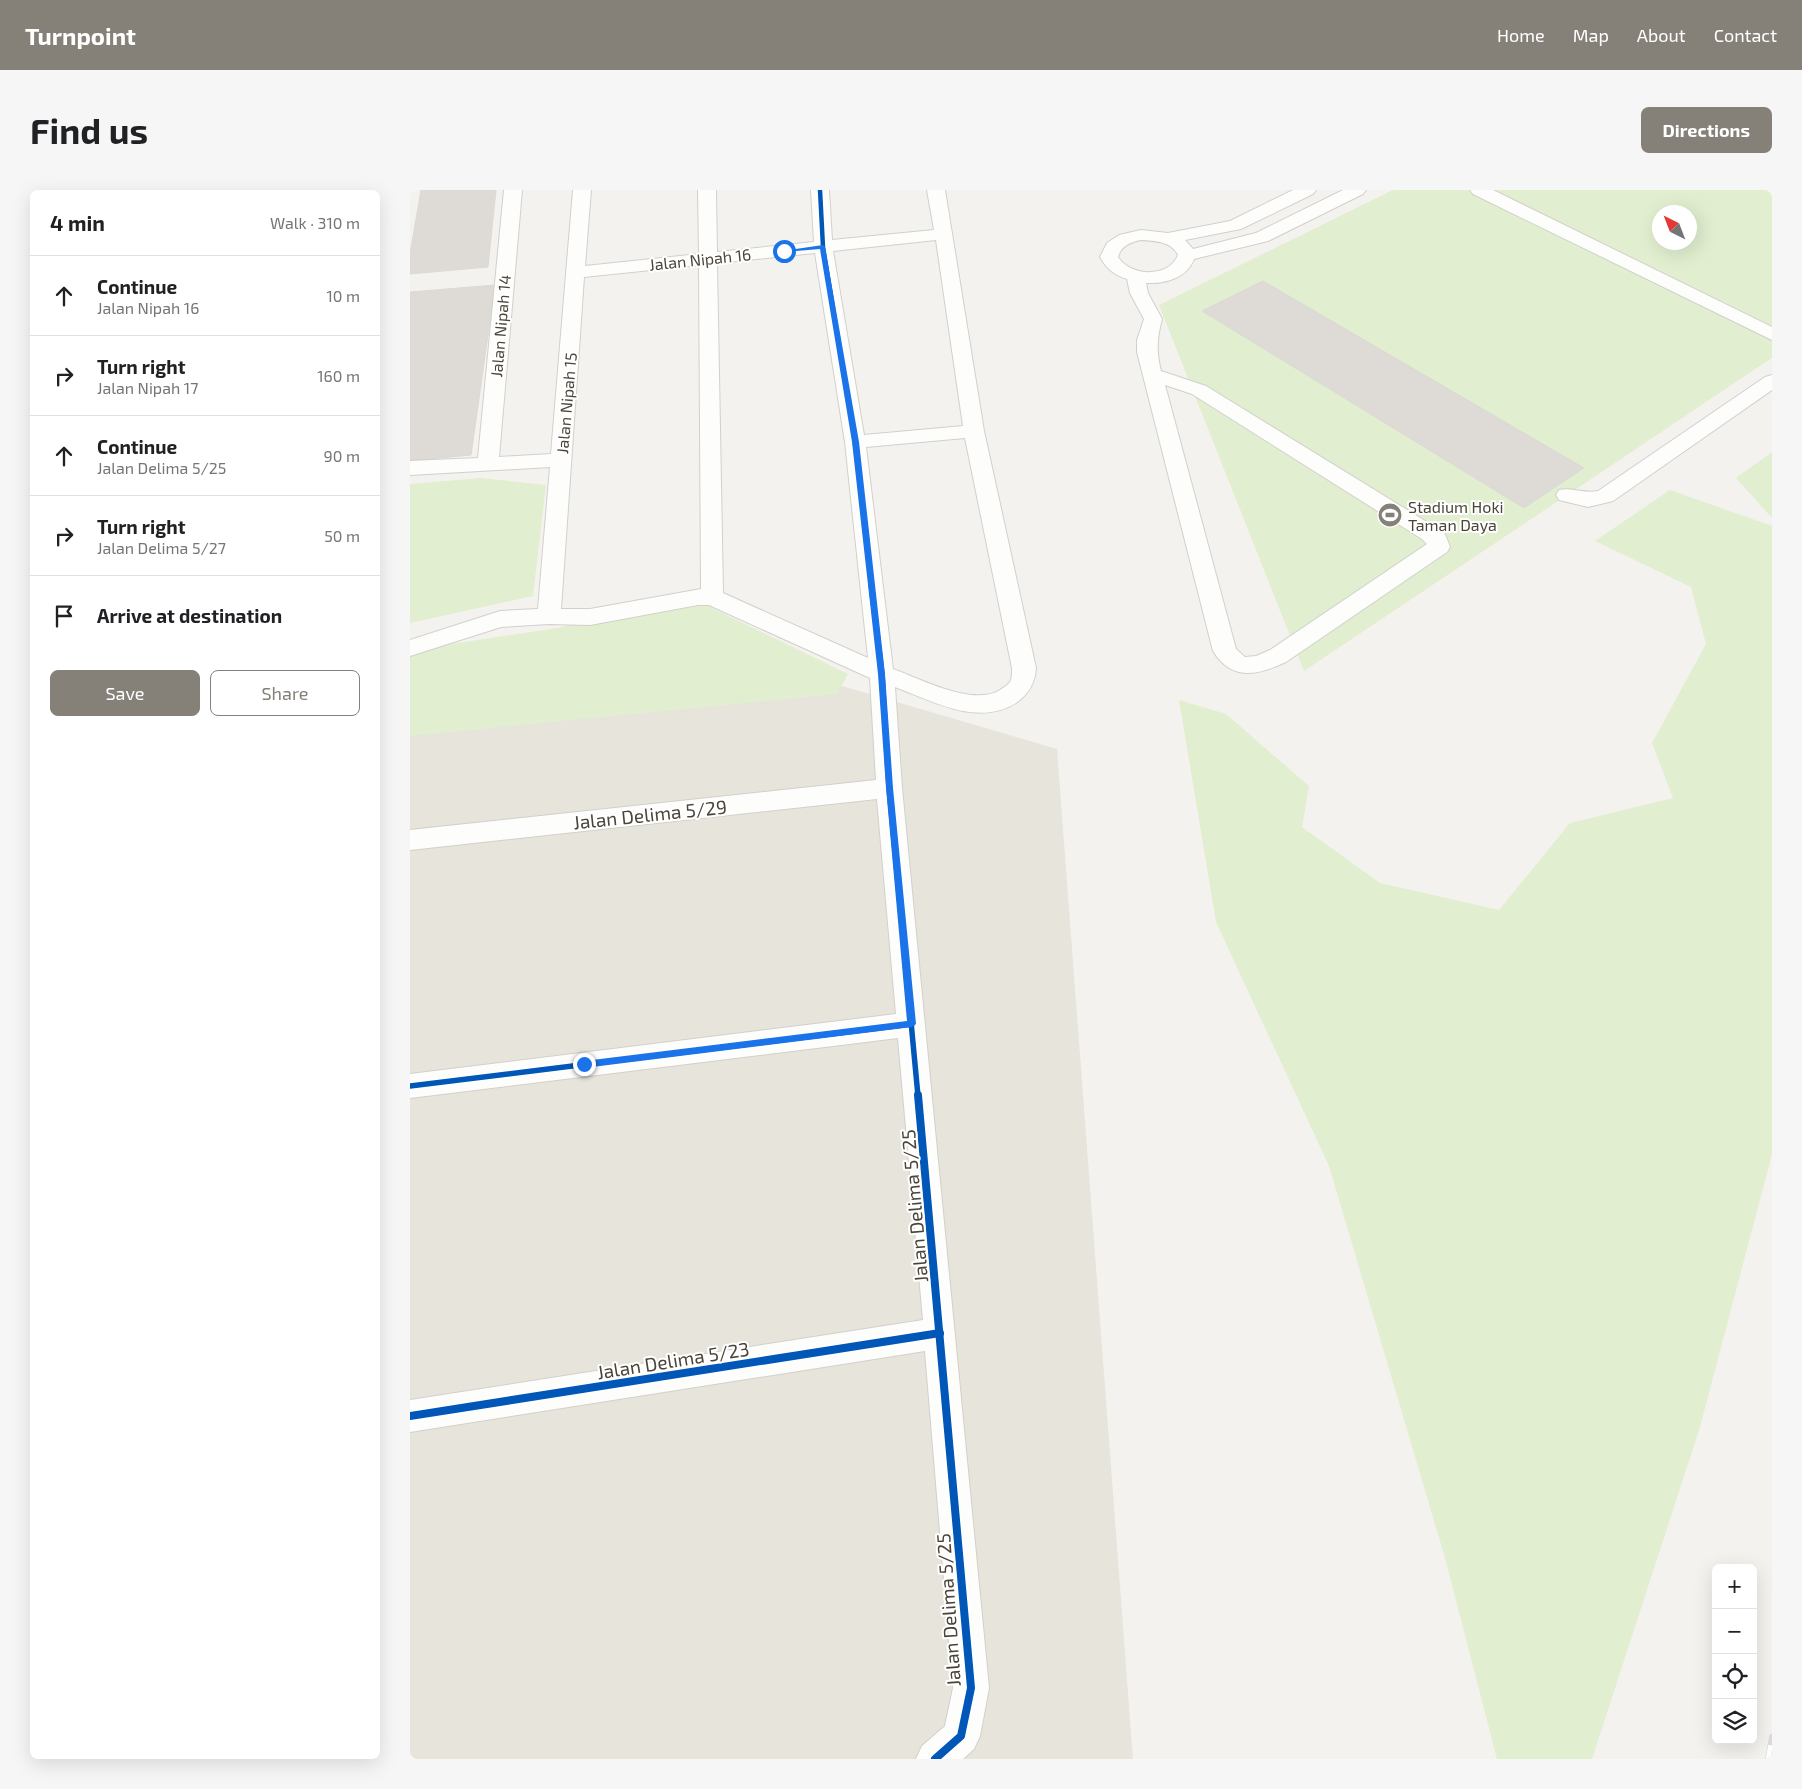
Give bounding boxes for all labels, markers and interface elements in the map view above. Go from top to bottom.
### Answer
text: Turnpoint [25,21,136,50]
text: Home [1497,24,1545,46]
text: Map [1573,24,1609,46]
text: About [1637,24,1686,46]
text: Contact [1714,24,1777,46]
button: Directions [1641,107,1772,153]
text: Find us [30,109,148,151]
north arrow [1652,205,1697,250]
text: 4 min [50,210,105,235]
text: Walk · 310 m [270,213,360,232]
route start [773,240,796,263]
street label: Jalan Nipah 16 [648,244,752,274]
street label: Jalan Nipah 14 [486,274,514,378]
text: Continue [97,275,177,298]
icon: ahead [50,282,78,310]
text: 10 m [326,286,360,305]
text: Jalan Nipah 16 [97,298,199,317]
street label: Jalan Nipah 15 [552,351,580,455]
text: Turn right [97,355,185,378]
icon: right [50,362,78,390]
text: 160 m [317,366,360,385]
text: Jalan Nipah 17 [97,378,198,397]
text: Continue [97,435,177,458]
icon: ahead [50,442,78,470]
text: 90 m [324,446,360,465]
text: Jalan Delima 5/25 [97,458,226,477]
place label: Stadium Hoki Taman Daya [1408,497,1504,534]
sports icon: Stadium Hoki Taman Daya [1377,502,1403,528]
text: Turn right [97,515,185,538]
icon: right [50,522,78,550]
text: 50 m [324,526,360,545]
text: Jalan Delima 5/27 [97,538,226,557]
icon: arrive [50,602,78,630]
text: Arrive at destination [97,604,282,627]
button: Save [50,670,200,716]
button: Share [210,670,360,716]
street label: Jalan Delima 5/29 [572,794,728,834]
route end [573,1053,596,1076]
street label: Jalan Delima 5/25 [896,1128,932,1284]
street label: Jalan Delima 5/23 [595,1337,751,1383]
street label: Jalan Delima 5/25 [931,1533,965,1687]
map controls [1712,1564,1757,1744]
button: + [1712,1564,1757,1609]
button: − [1712,1609,1757,1654]
button: locate [1712,1654,1757,1699]
button: layers [1712,1699,1757,1744]

